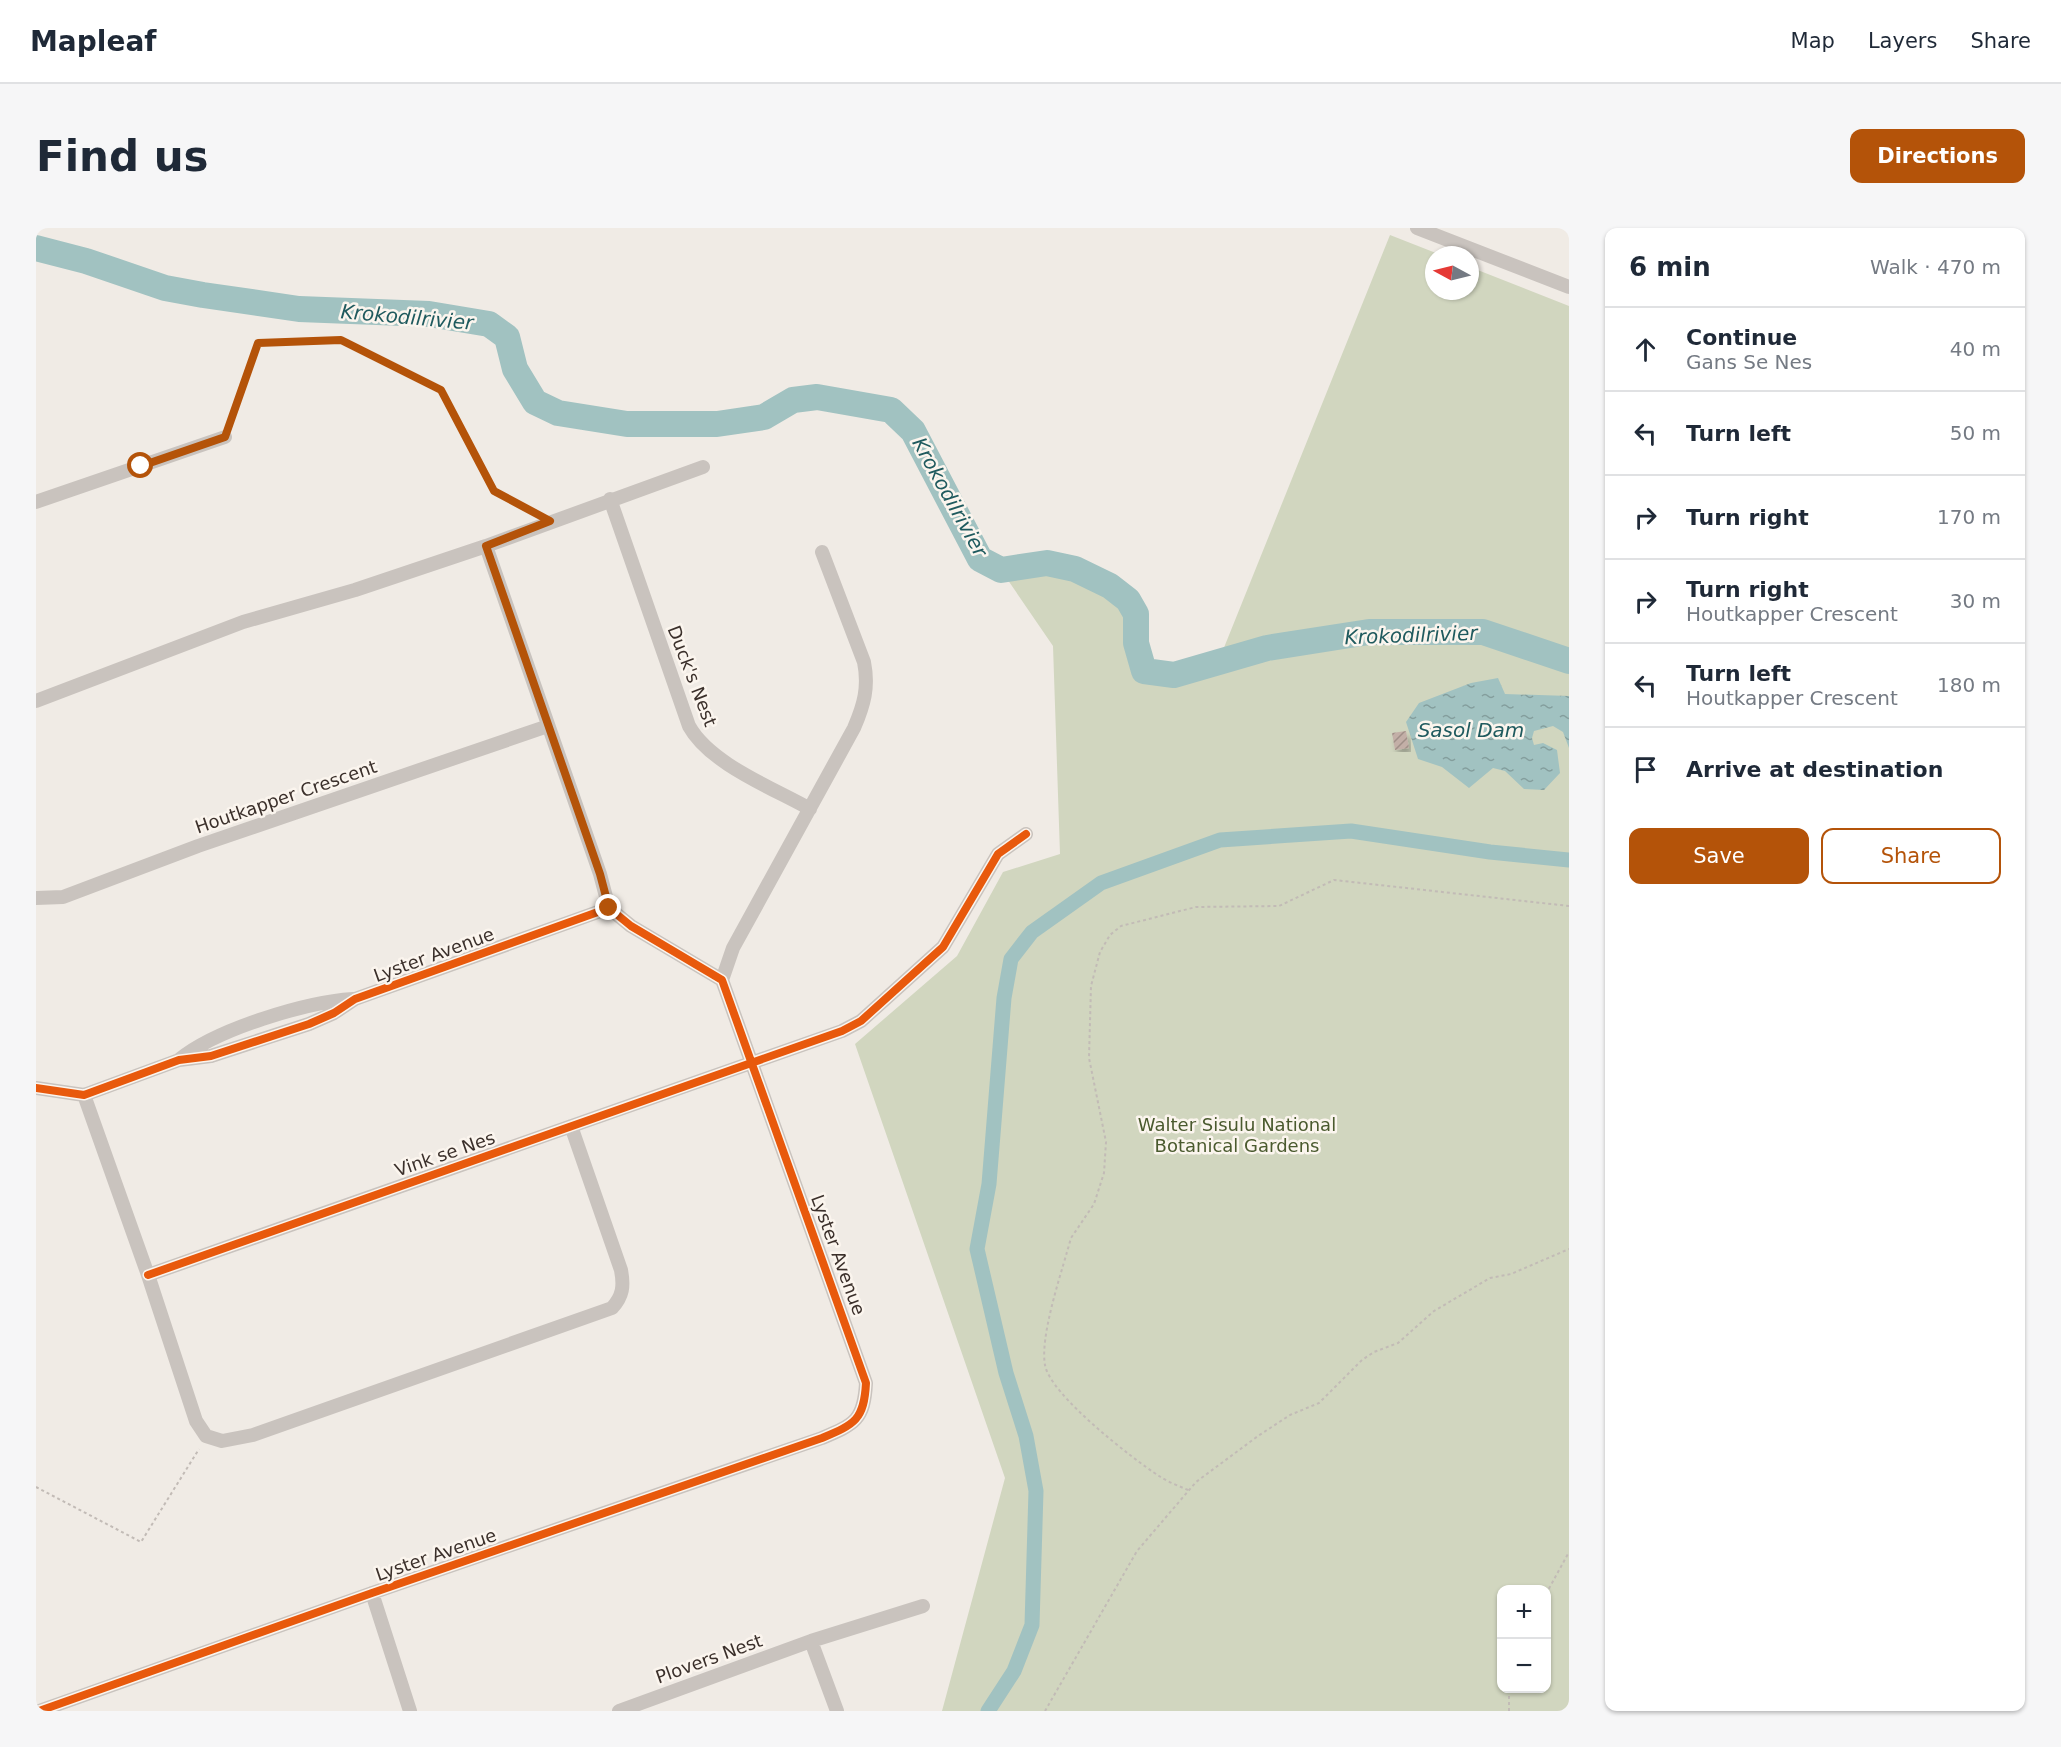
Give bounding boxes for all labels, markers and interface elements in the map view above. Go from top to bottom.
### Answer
text: Mapleaf [30,25,156,58]
text: Map [1791,29,1835,53]
text: Layers [1868,29,1937,53]
text: Share [1970,29,2031,53]
button: Directions [1850,129,2025,183]
text: Find us [36,132,209,181]
north arrow [1425,246,1479,300]
text: 6 min [1629,252,1711,282]
text: Walk · 470 m [1870,255,2001,279]
water label: Krokodilrivier [340,299,476,335]
text: Continue [1686,325,1797,350]
icon: ahead [1629,333,1662,366]
text: 40 m [1950,337,2001,361]
text: Gans Se Nes [1686,350,1812,374]
icon: left [1629,417,1662,450]
text: Turn left [1686,421,1791,446]
text: 50 m [1950,421,2001,445]
water label: Krokodilrivier [907,433,994,562]
route start [127,452,153,478]
icon: right [1629,501,1662,534]
text: Turn right [1686,505,1809,530]
text: 170 m [1937,505,2001,529]
text: Turn right [1686,577,1809,602]
icon: right [1629,585,1662,618]
text: 30 m [1950,589,2001,613]
text: Houtkapper Crescent [1686,602,1898,626]
water label: Krokodilrivier [1344,621,1480,649]
street label: Duck's Nest [664,622,721,729]
text: Turn left [1686,661,1791,686]
icon: left [1629,669,1662,702]
text: 180 m [1937,673,2001,697]
text: Houtkapper Crescent [1686,686,1898,710]
water label: Sasol Dam [1418,718,1524,742]
icon: arrive [1629,753,1662,786]
street label: Houtkapper Crescent [192,756,379,837]
text: Arrive at destination [1686,757,1943,782]
button: Save [1629,828,1809,884]
button: Share [1821,828,2001,884]
route end [595,894,621,920]
street label: Lyster Avenue [371,923,497,986]
park label: Walter Sisulu National Botanical Gardens [1138,1114,1336,1156]
street label: Vink se Nes [392,1127,498,1180]
street label: Lyster Avenue [807,1192,870,1318]
street label: Lyster Avenue [373,1524,499,1585]
map controls [1497,1585,1551,1693]
button: + [1497,1585,1551,1639]
street label: Plovers Nest [653,1629,765,1688]
button: − [1497,1639,1551,1693]

